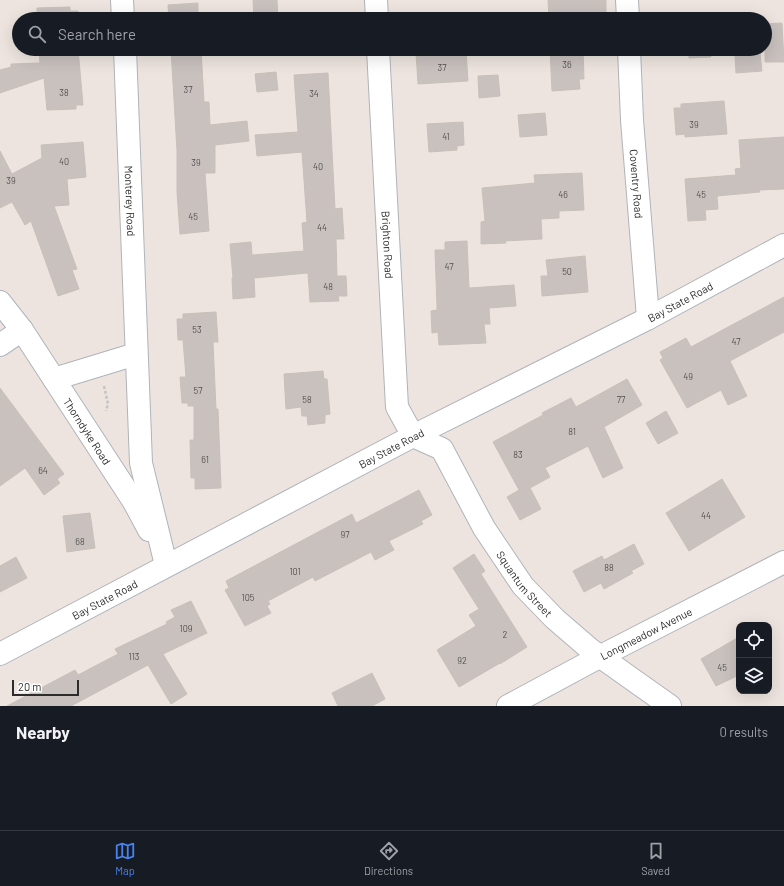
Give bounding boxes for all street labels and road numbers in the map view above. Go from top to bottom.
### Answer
street label: Coventry Road [628,149,646,219]
street label: Monterey Road [123,165,139,237]
street label: Brighton Road [380,210,397,279]
street label: Bay State Road [645,278,715,324]
street label: Thorndyke Road [61,395,114,467]
street label: Bay State Road [356,425,426,470]
street label: Squantum Street [494,548,555,619]
street label: Bay State Road [69,576,139,621]
street label: Longmeadow Avenue [598,604,694,662]

